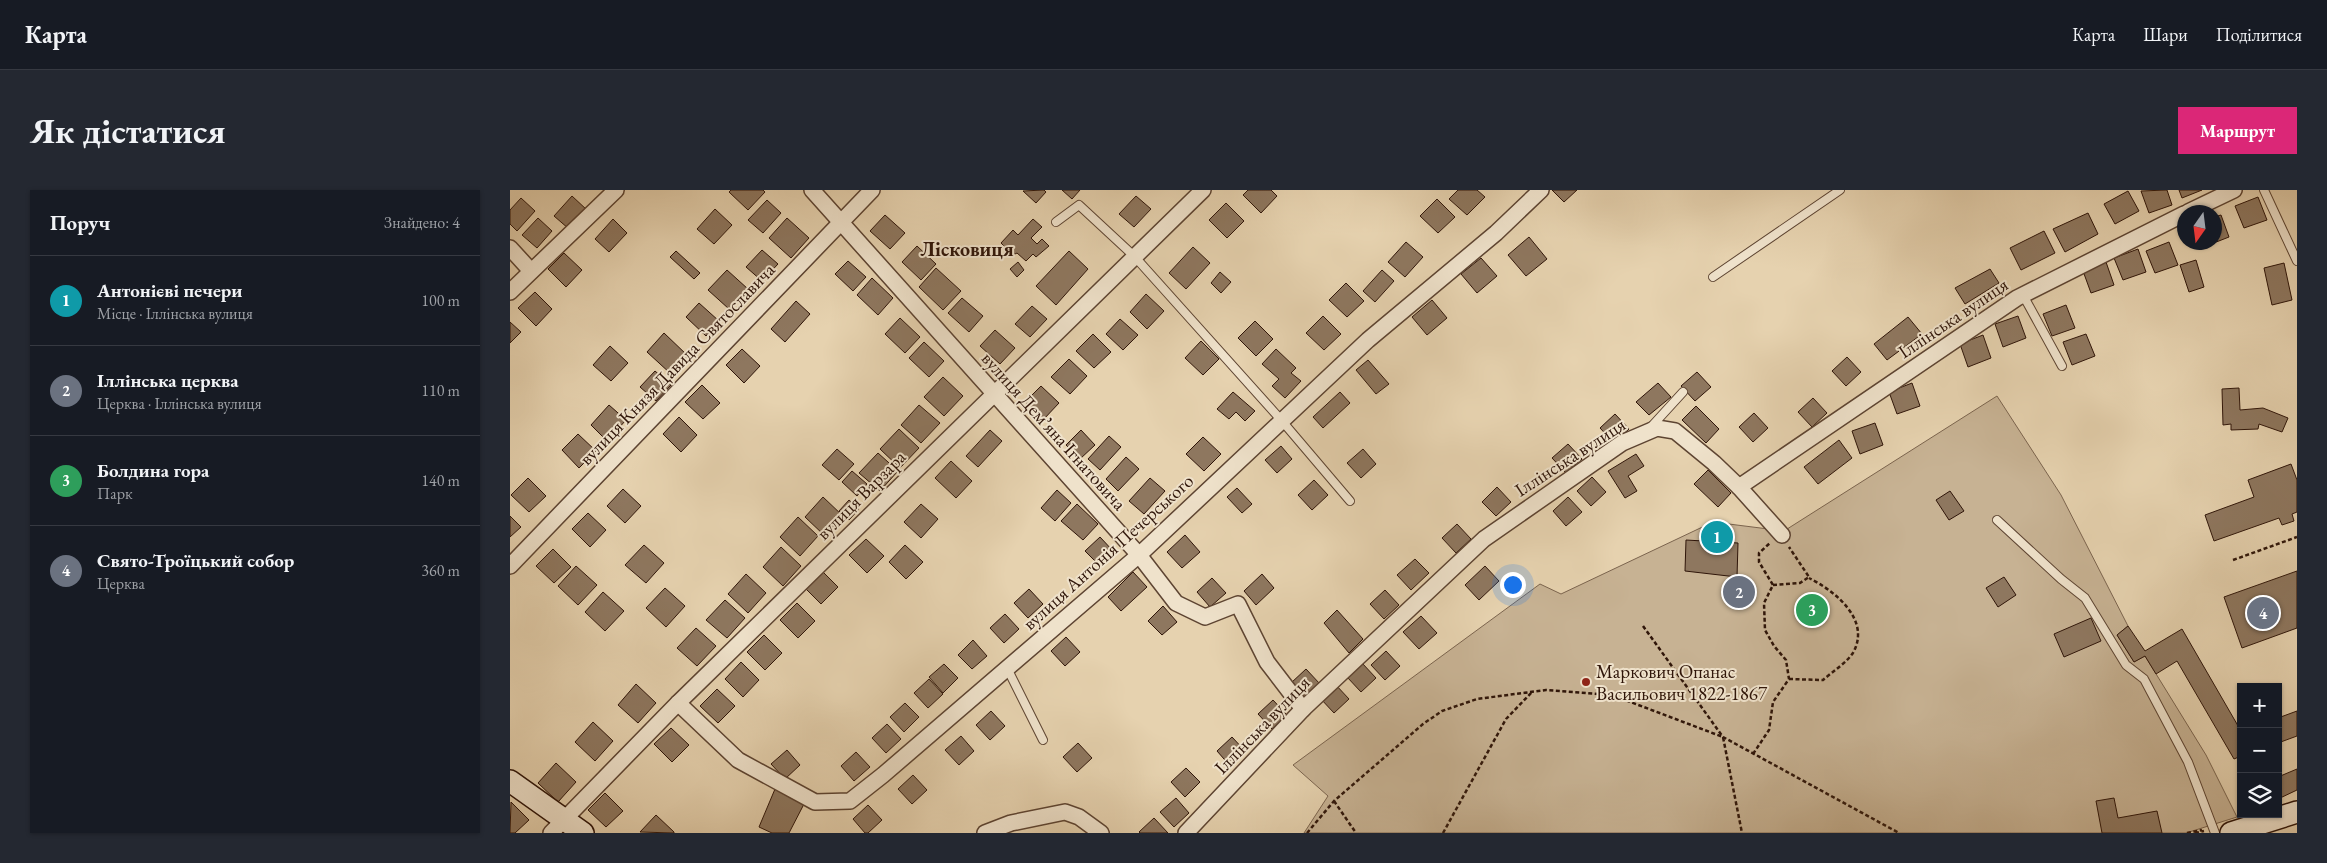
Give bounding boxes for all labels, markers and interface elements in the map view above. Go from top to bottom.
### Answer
text: Карта [25,19,87,50]
text: Карта [2072,23,2115,46]
text: Шари [2143,23,2188,46]
text: Поділитися [2216,23,2302,46]
button: Маршрут [2178,107,2297,154]
text: Як дістатися [30,108,225,153]
north arrow [2177,205,2222,250]
text: Поруч [50,209,110,236]
text: Знайдено: 4 [384,212,460,233]
district label: Лісковиця [920,236,1014,262]
street label: вулиця Князя Давида Святославича [574,257,781,470]
street label: Іллінська вулиця [1893,272,2013,364]
text: Антонієві печери [97,278,242,303]
text: 1 [62,290,70,311]
text: 100 m [421,290,460,311]
text: Місце · Іллінська вулиця [97,303,253,324]
street label: вулиця Демʼяна Ігнатовича [976,346,1132,516]
text: Іллінська церква [97,368,239,393]
text: 2 [62,380,70,401]
text: 110 m [421,380,460,401]
text: Церква · Іллінська вулиця [97,393,262,414]
street label: Іллінська вулиця [1510,412,1631,502]
street label: вулиця Варзара [811,444,912,545]
text: Болдина гора [97,458,209,483]
street label: вулиця Антонія Печерського [1017,468,1199,636]
text: 3 [62,470,70,491]
text: 140 m [421,470,460,491]
text: Парк [97,483,133,504]
pin: 1 [1701,518,1733,556]
text: Свято-Троїцький собор [97,548,294,573]
text: 4 [62,560,70,581]
text: 360 m [421,560,460,581]
your location [1500,572,1526,598]
text: Церква [97,573,145,594]
pin: 2 [1723,573,1755,611]
pin: 3 [1796,591,1828,629]
pin: 4 [2247,594,2279,632]
place label: Маркович Опанас Васильович 1822-1867 [1596,659,1768,706]
street label: Іллінська вулиця [1209,670,1316,779]
marker: Маркович Опанас Васильович 1822-1867 [1580,676,1592,688]
map controls [2237,683,2282,818]
button: + [2237,683,2282,728]
button: − [2237,728,2282,773]
button: layers [2237,773,2282,818]

